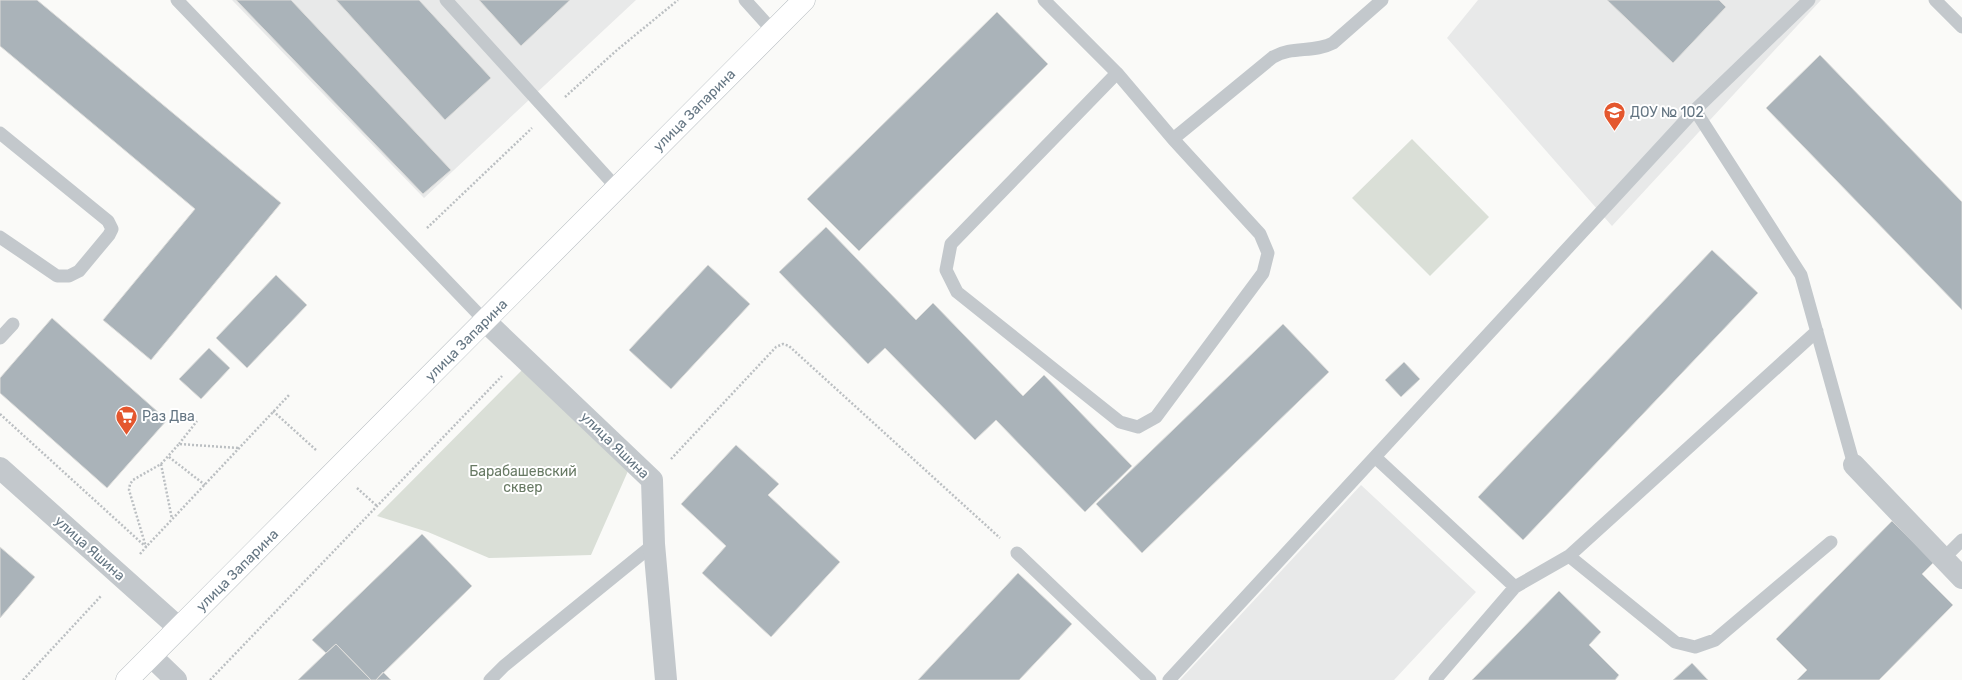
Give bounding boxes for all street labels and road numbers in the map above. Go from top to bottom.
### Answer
street label: улица Запарина [650,66,739,155]
street label: улица Запарина [422,296,511,385]
street label: улица Яшина [577,408,652,482]
street label: улица Яшина [51,512,128,584]
street label: улица Запарина [193,526,282,615]

